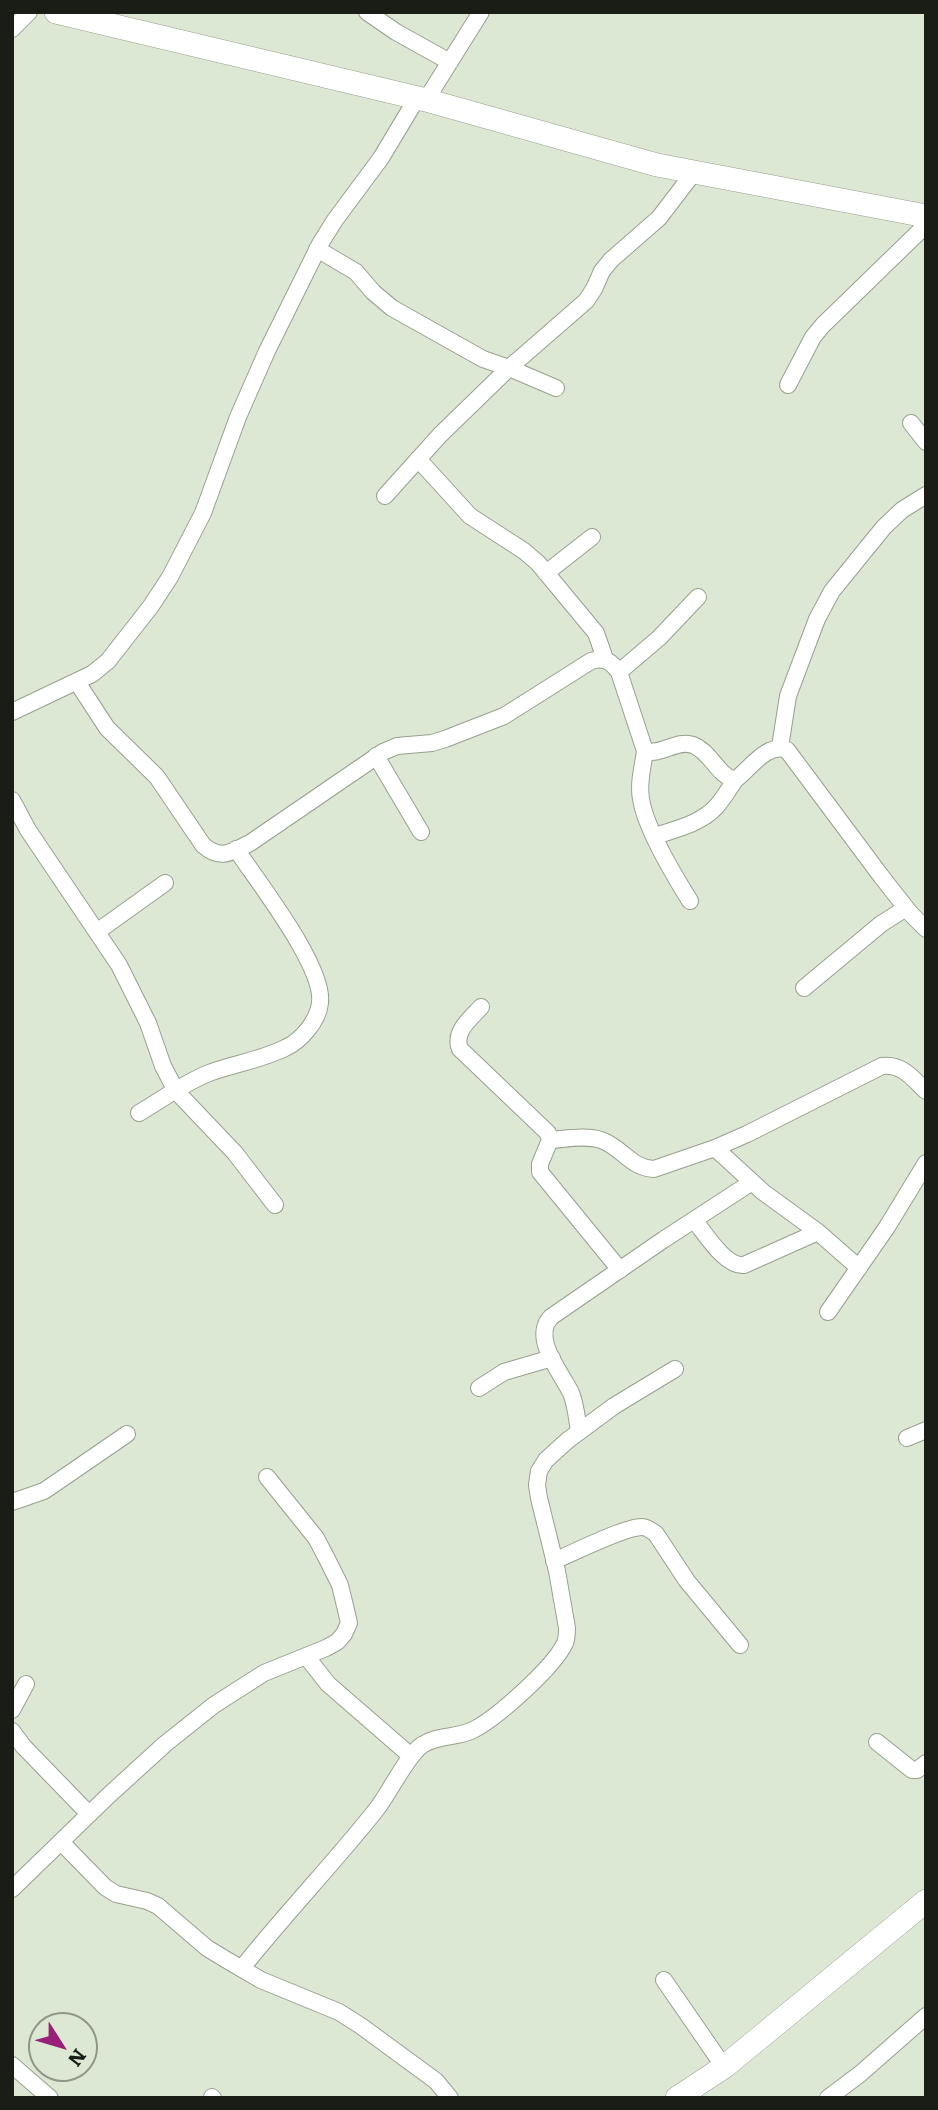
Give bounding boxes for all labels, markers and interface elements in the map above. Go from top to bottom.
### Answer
north arrow [28,2012,98,2082]
text: N [62,2044,94,2073]

